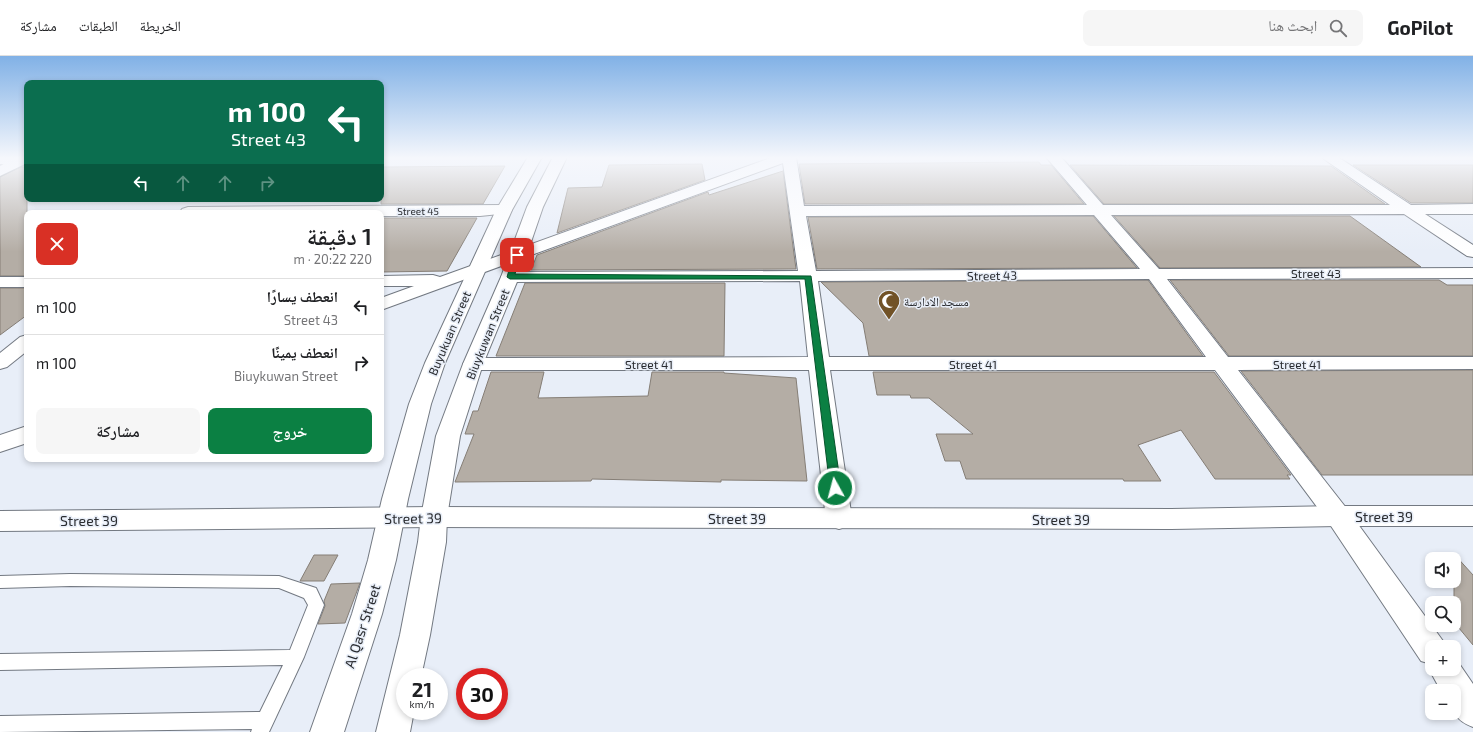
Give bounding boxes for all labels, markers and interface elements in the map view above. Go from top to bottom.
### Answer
search box [1083,10,1363,46]
text: ابحث هنا [1268,16,1317,34]
text: GoPilot [1387,16,1453,39]
text: مشاركة [20,17,57,34]
text: الطبقات [79,17,118,34]
text: الخريطة [140,17,181,34]
icon: search [1327,17,1349,39]
text: 100 m [228,94,306,128]
icon: left [320,96,372,148]
text: Street 43 [231,128,306,150]
icon: left [130,172,152,194]
icon: ahead [172,172,194,194]
icon: ahead [214,172,236,194]
icon: right [256,172,278,194]
street label: Street 45 [397,205,439,217]
text: 1 دقيقة [307,221,372,250]
button: close [36,223,78,265]
pin [500,238,534,272]
icon: arrive [506,244,528,266]
text: 220 m · 20:22 [294,251,372,267]
street label: Street 43 [1291,266,1341,280]
street label: Street 43 [967,268,1017,282]
street label: Biuykuwan Street [463,286,512,381]
text: انعطف يسارًا [267,287,338,305]
street label: Buyukuan Street [425,288,473,377]
mosque icon: مسجد الادارسة [876,288,902,321]
place label: مسجد الادارسة [904,294,969,309]
icon: left [350,296,372,318]
text: 100 m [36,298,77,316]
text: Street 43 [284,312,338,328]
text: انعطف يمينًا [271,343,338,361]
icon: right [350,352,372,374]
text: 100 m [36,354,77,372]
street label: Street 41 [625,357,673,371]
street label: Street 41 [949,357,997,371]
street label: Street 41 [1273,357,1321,371]
text: Biuykuwan Street [234,368,338,384]
button: مشاركة [36,408,200,454]
button: خروج [208,408,372,454]
position arrow [814,467,856,509]
street label: Street 39 [1355,508,1413,525]
street label: Street 39 [384,509,442,527]
street label: Street 39 [708,510,766,527]
street label: Street 39 [1032,511,1090,528]
street label: Street 39 [60,512,118,529]
map controls [1425,552,1461,720]
button: sound [1425,552,1461,588]
street label: Al Qasr Street [340,582,384,670]
button: search [1425,596,1461,632]
button: + [1425,640,1461,676]
speed limit sign: 30 [456,668,508,720]
text: 21 [412,677,432,701]
button: − [1425,684,1461,720]
text: km/h [410,698,434,710]

